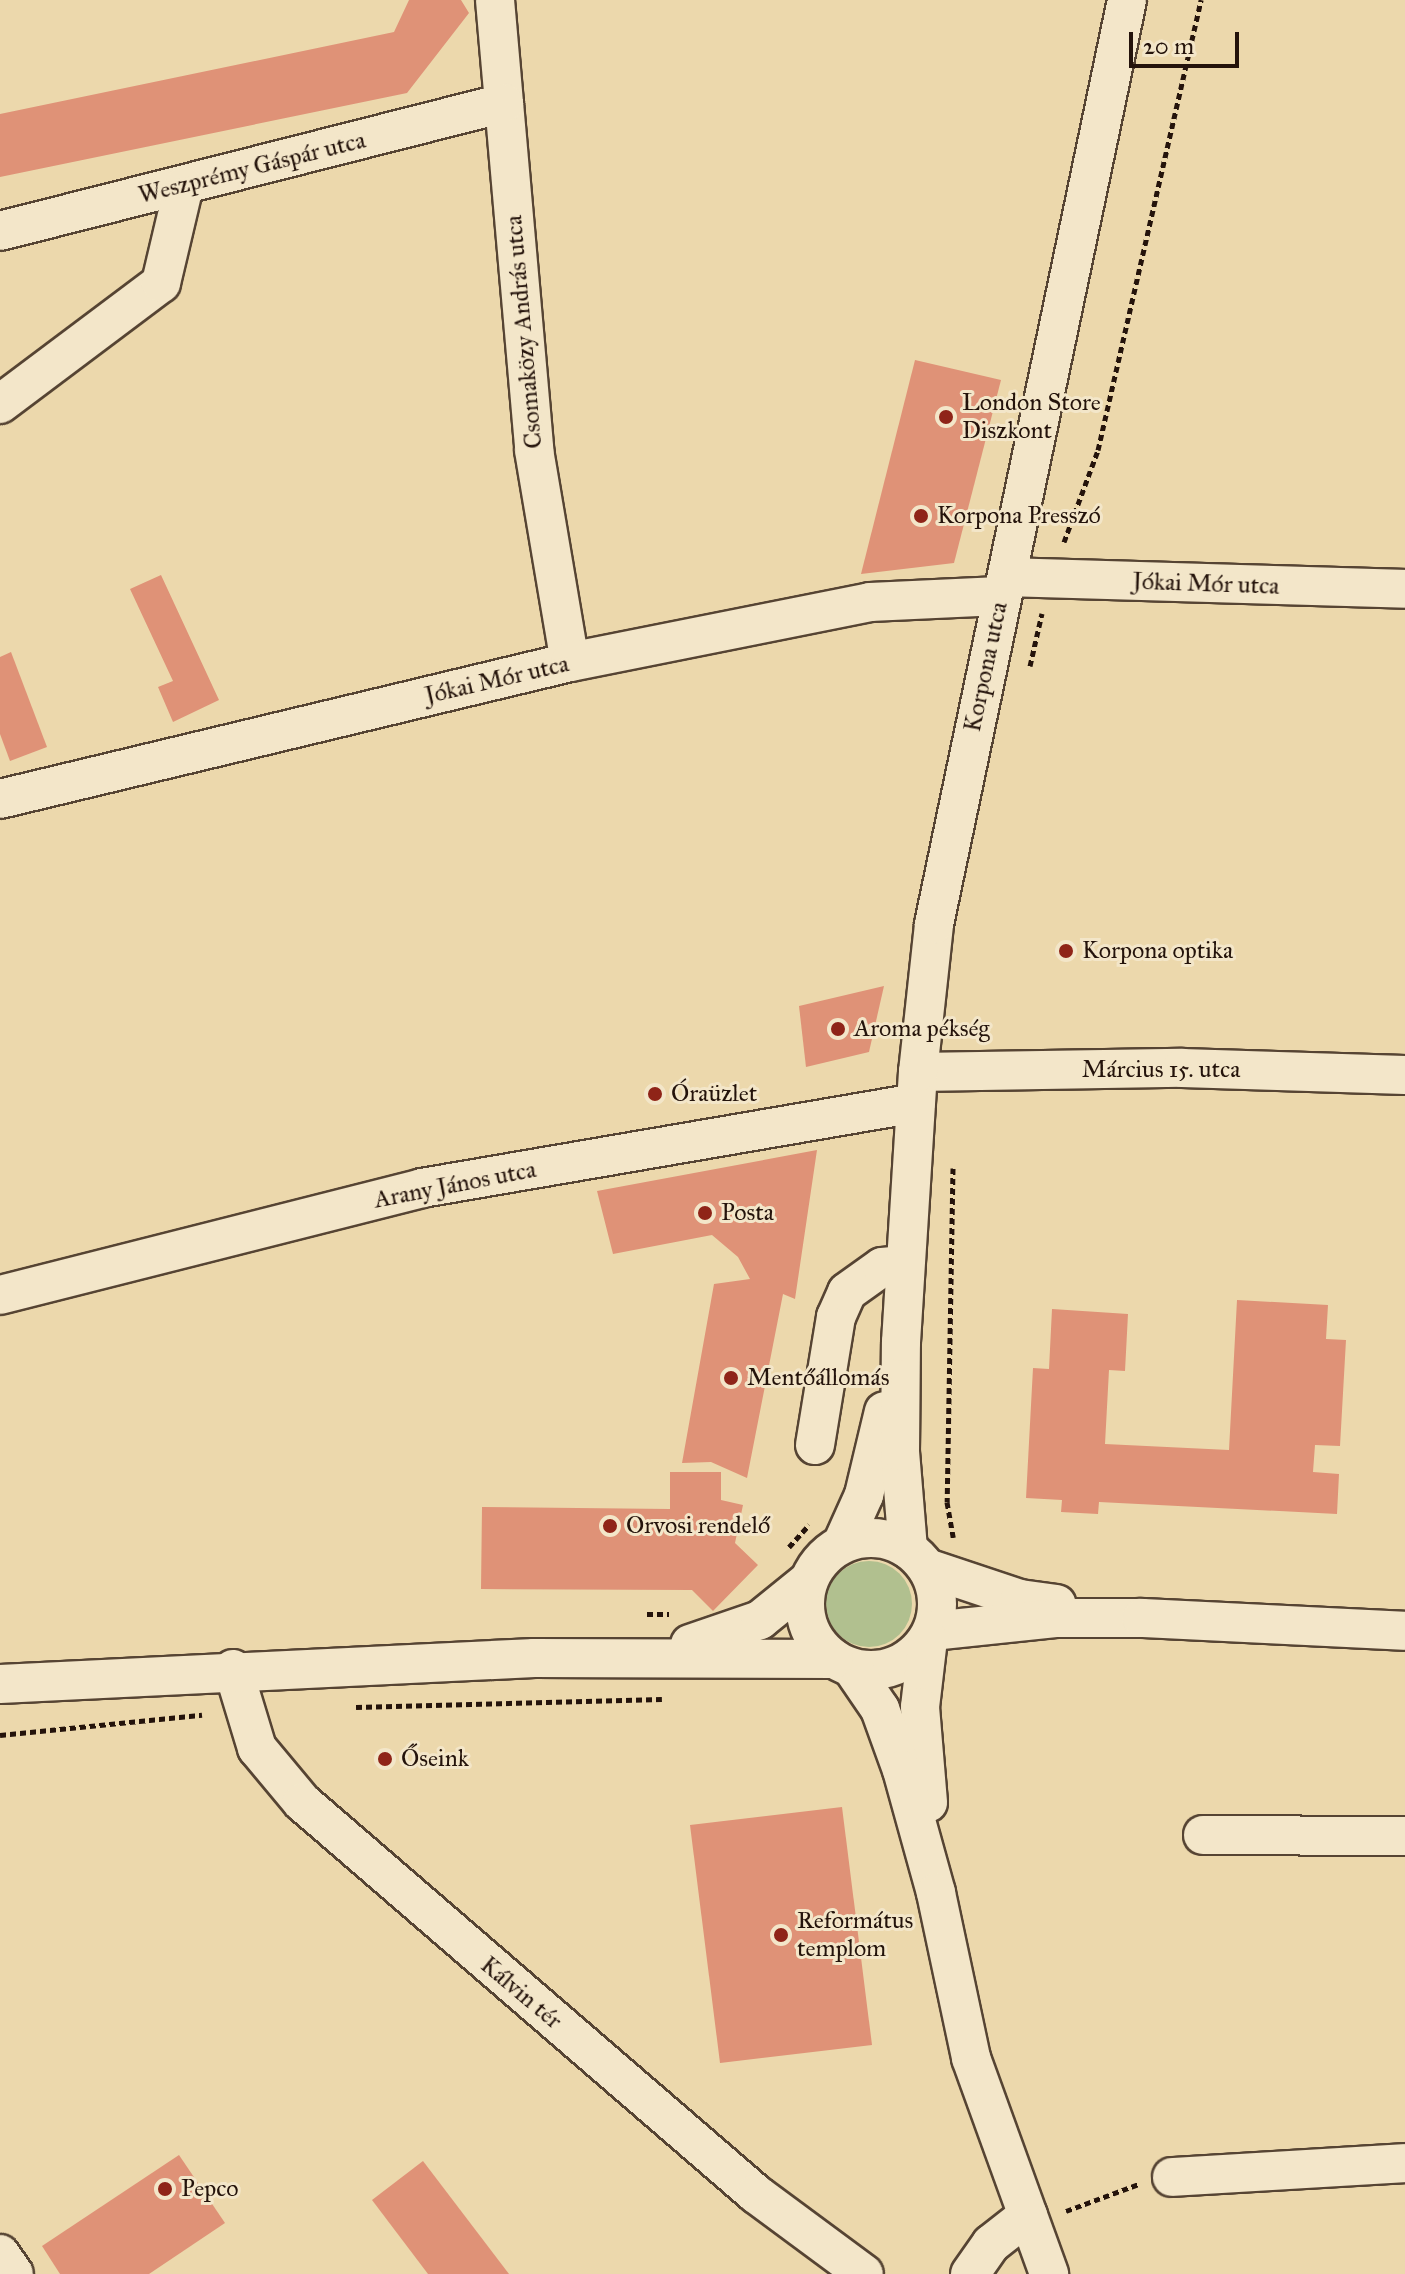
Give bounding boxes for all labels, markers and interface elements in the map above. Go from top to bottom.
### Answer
scale bar [1133,16,1243,66]
text: 20 m [1143,31,1194,61]
street label: Weszprémy Gáspár utca [136,126,368,210]
street label: Csomaközy András utca [499,214,549,450]
place label: London Store Diszkont [962,389,1101,445]
marker: London Store Diszkont [937,408,955,426]
place label: Korpona Presszó [937,502,1101,530]
marker: Korpona Presszó [912,507,930,525]
street label: Jókai Mór utca [1132,567,1280,601]
street label: Korpona utca [958,599,1014,735]
street label: Jókai Mór utca [422,649,572,711]
place label: Korpona optika [1082,937,1233,965]
marker: Korpona optika [1057,942,1075,960]
place label: Aroma pékség [854,1015,990,1043]
marker: Aroma pékség [829,1020,847,1038]
street label: Március 15. utca [1082,1056,1240,1084]
place label: Óraüzlet [671,1080,757,1108]
marker: Óraüzlet [646,1085,664,1103]
street label: Arany János utca [372,1155,538,1215]
place label: Posta [721,1199,774,1227]
marker: Posta [696,1204,714,1222]
place label: Mentőállomás [747,1364,889,1392]
marker: Mentőállomás [722,1369,740,1387]
place label: Orvosi rendelő [626,1512,770,1540]
marker: Orvosi rendelő [601,1517,619,1535]
place label: Őseink [401,1745,469,1773]
marker: Őseink [376,1750,394,1768]
place label: Református templom [797,1907,913,1963]
marker: Református templom [772,1926,790,1944]
street label: Kálvin tér [475,1951,567,2035]
place label: Pepco [181,2175,239,2203]
marker: Pepco [156,2180,174,2198]

